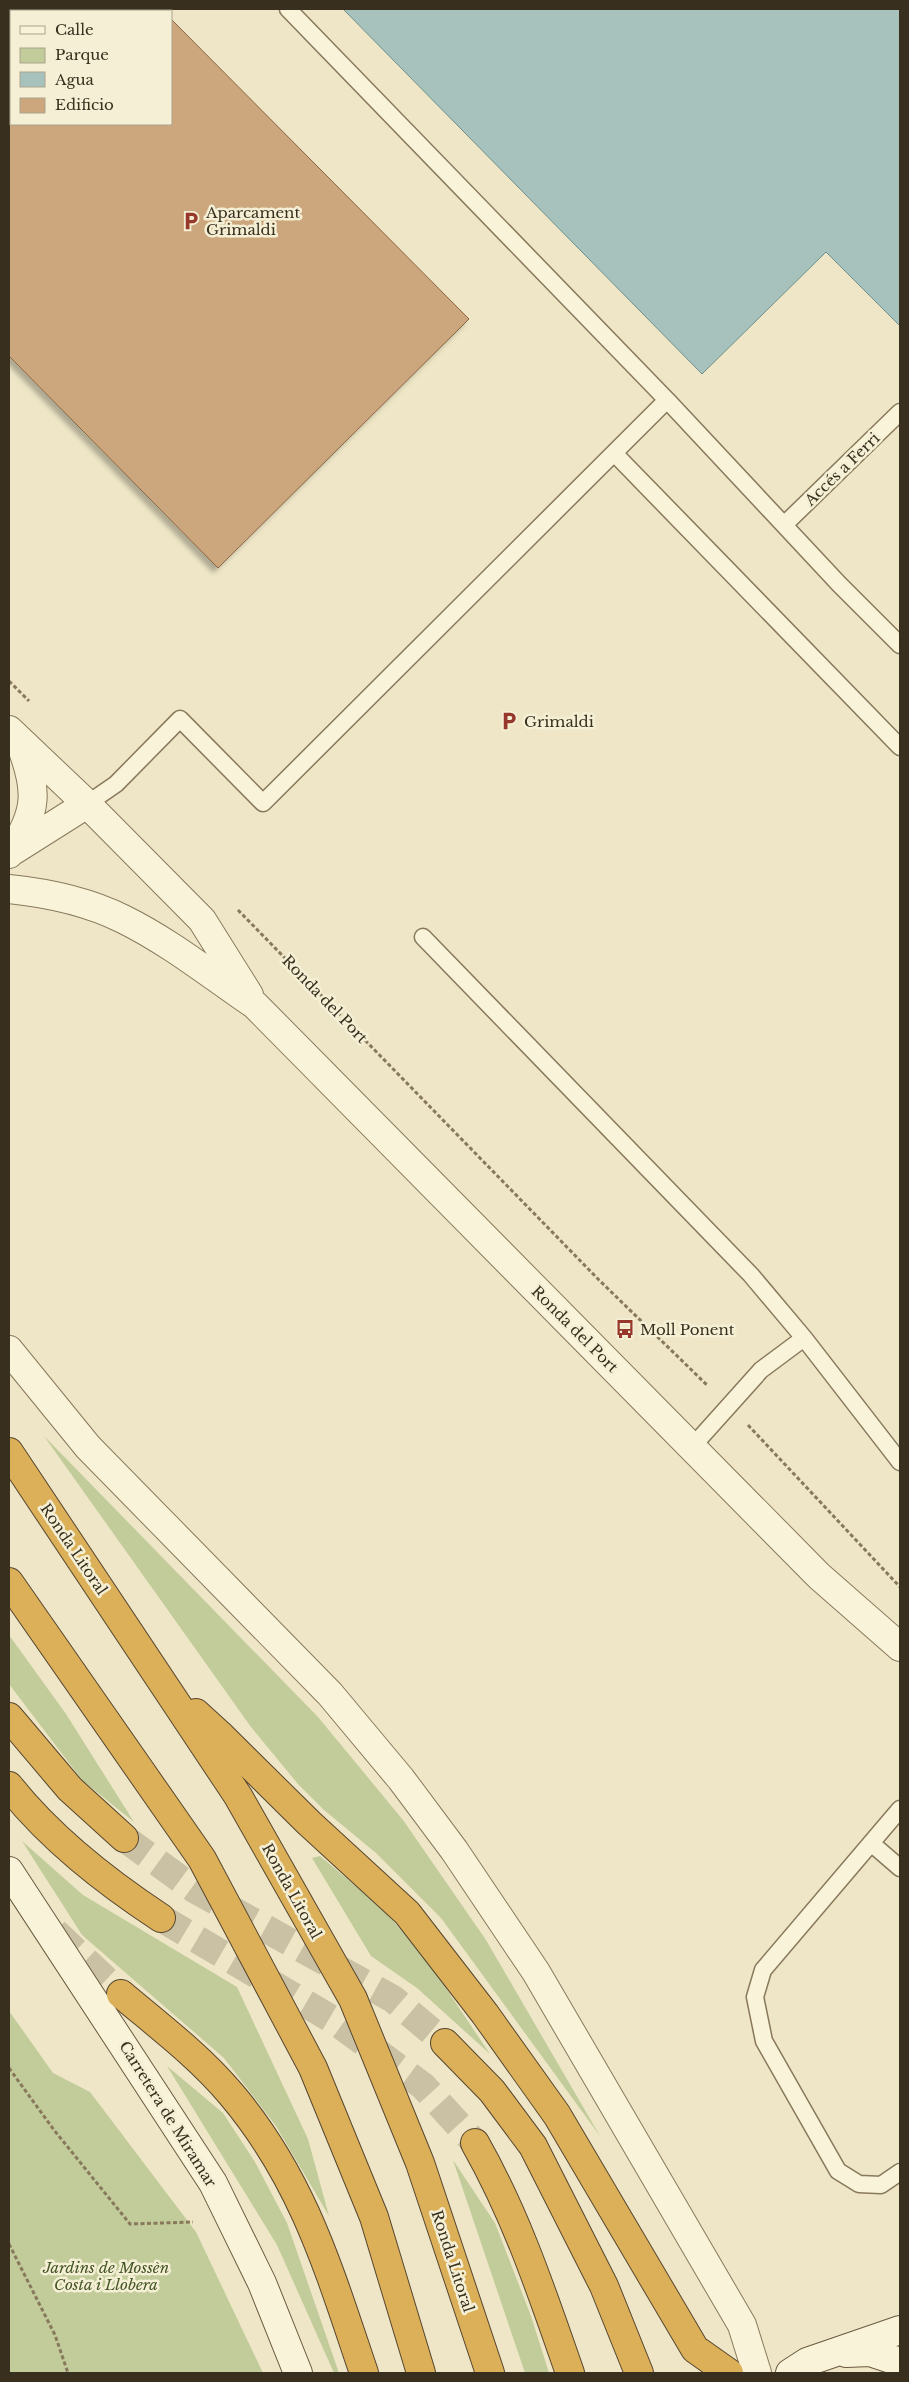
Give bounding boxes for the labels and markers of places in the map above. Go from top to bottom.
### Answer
place label: Aparcament Grimaldi [205,203,300,239]
parking icon: Aparcament Grimaldi [180,210,202,232]
parking icon: Grimaldi [498,710,520,732]
place label: Grimaldi [524,712,594,731]
bus stop icon: Moll Ponent [614,1318,636,1340]
place label: Moll Ponent [640,1320,735,1339]

